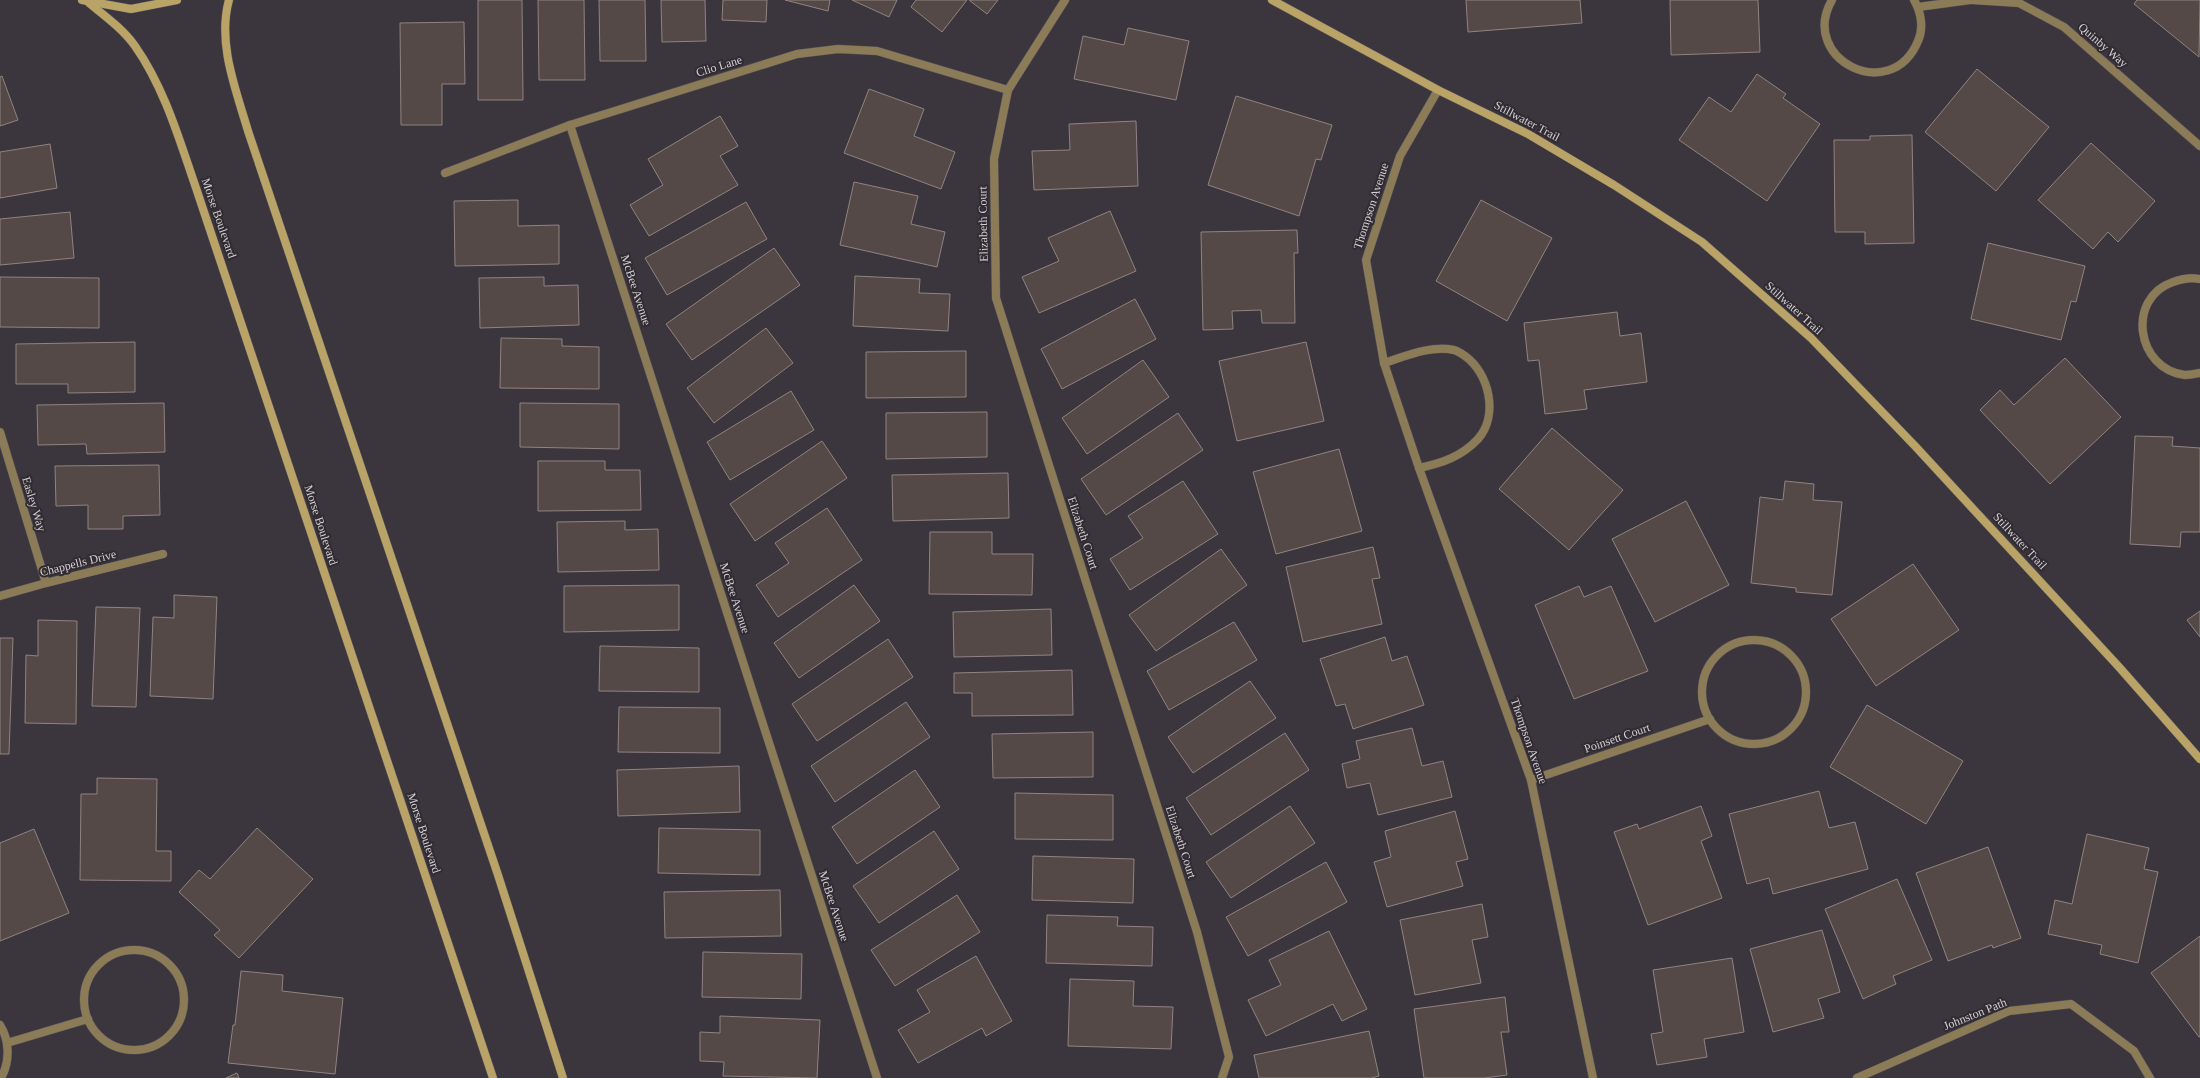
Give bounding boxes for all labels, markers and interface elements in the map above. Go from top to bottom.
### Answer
street label: Quinby Way [2076,20,2130,70]
street label: Clio Lane [694,52,744,80]
street label: Stillwater Trail [1492,98,1563,144]
street label: Thompson Avenue [1350,161,1392,251]
street label: Morse Boulevard [199,176,239,260]
street label: Elizabeth Court [975,185,991,262]
street label: McBee Avenue [618,253,654,327]
street label: Stillwater Trail [1762,279,1826,338]
street label: Easley Way [19,475,49,533]
street label: Morse Boulevard [301,483,341,567]
street label: Elizabeth Court [1065,495,1102,572]
street label: Stillwater Trail [1990,510,2050,573]
street label: Chappells Drive [38,547,118,579]
street label: McBee Avenue [717,561,753,635]
street label: Thompson Avenue [1508,696,1550,786]
street label: Poinsett Court [1582,720,1653,756]
street label: Morse Boulevard [404,791,444,875]
street label: Elizabeth Court [1163,804,1200,881]
street label: McBee Avenue [816,869,852,943]
street label: Johnston Path [1941,995,2009,1033]

